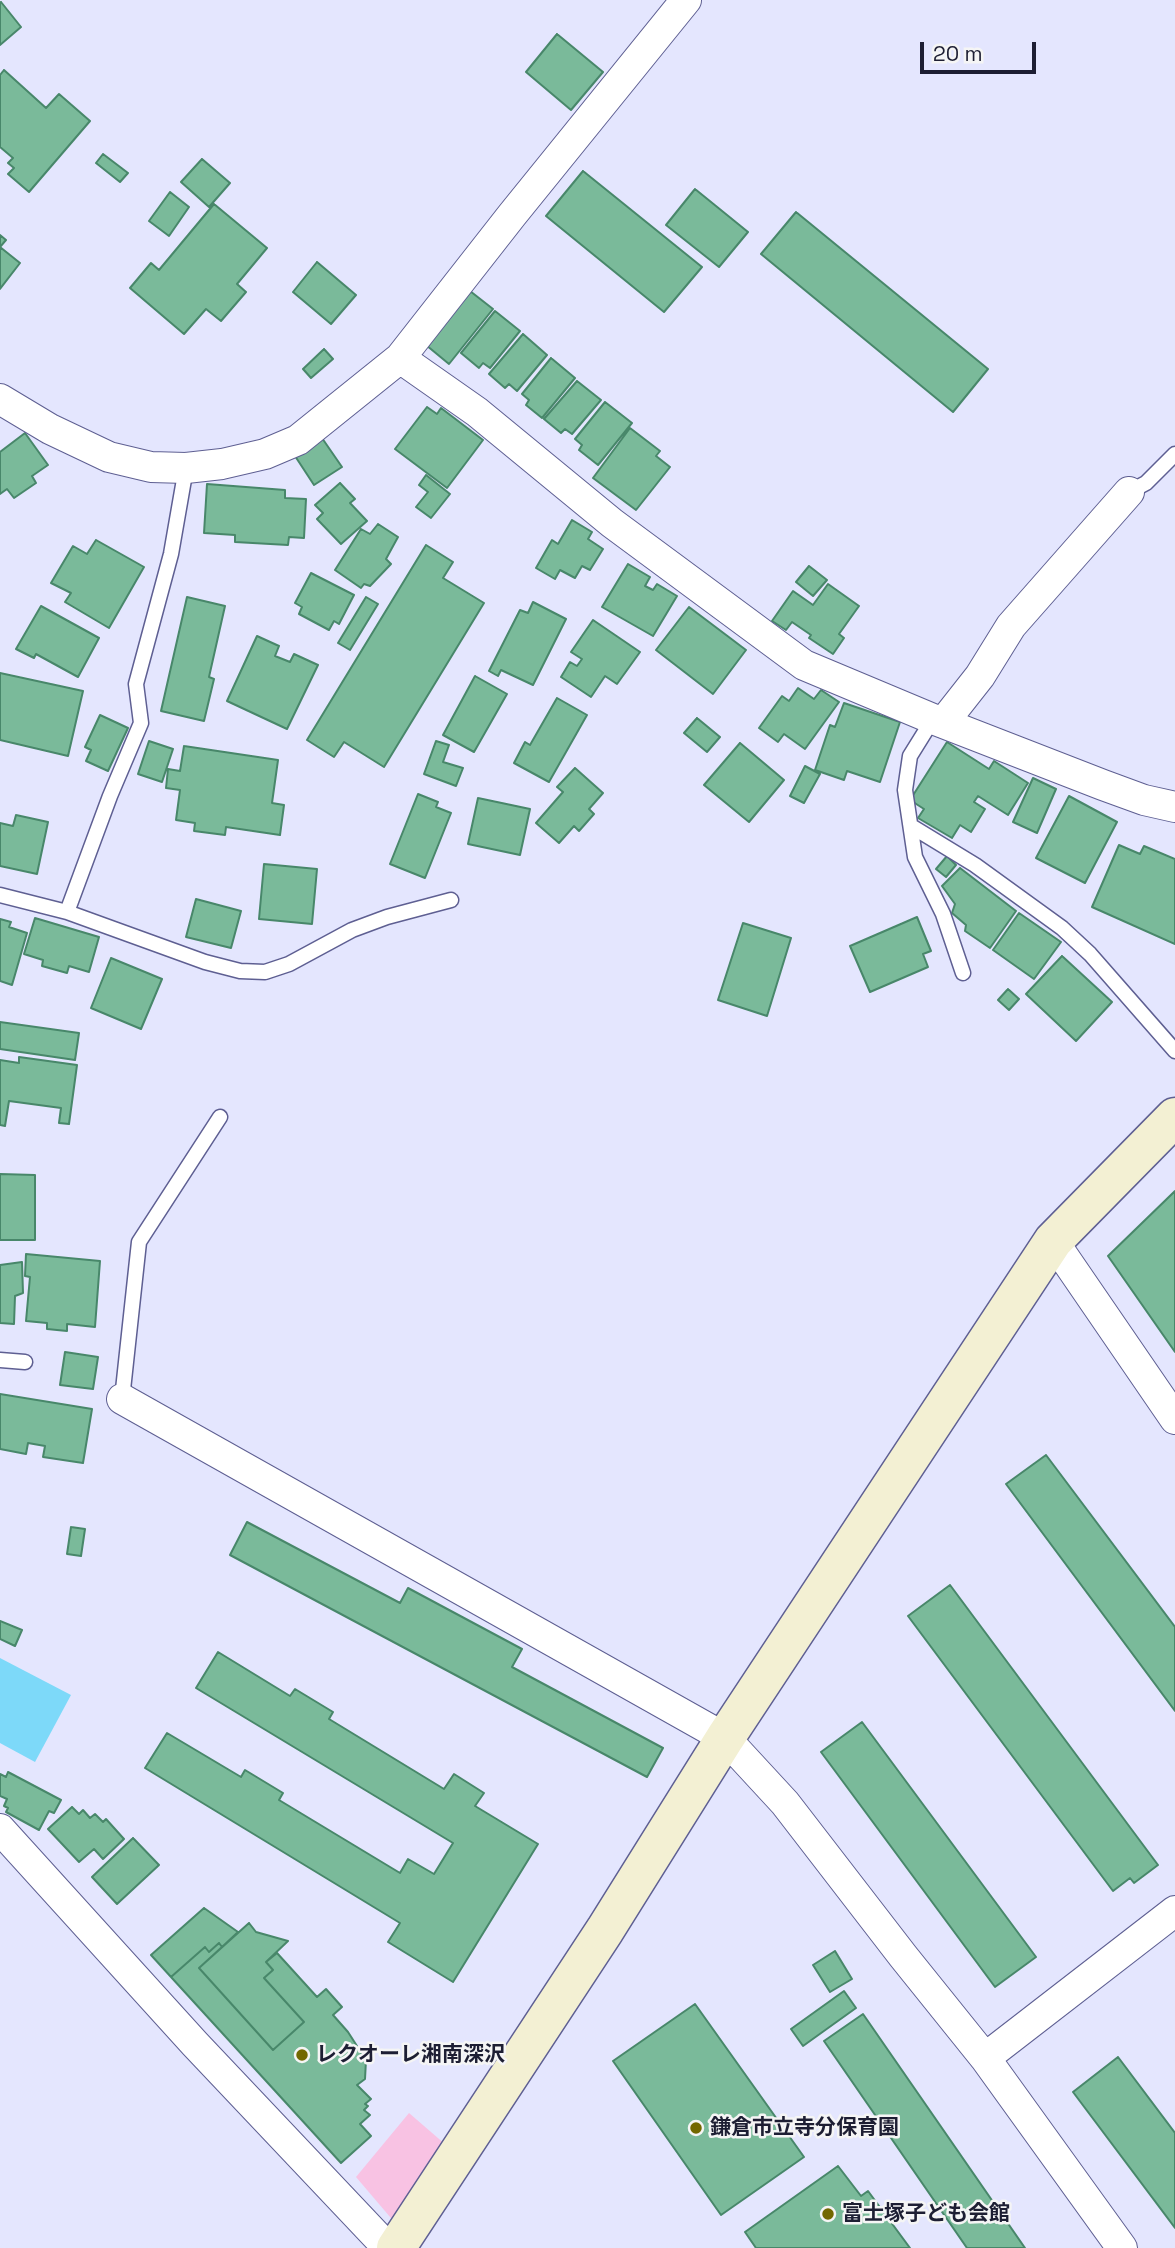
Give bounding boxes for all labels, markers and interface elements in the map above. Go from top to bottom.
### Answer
scale bar [923,28,1038,72]
text: 20 m [933,40,983,67]
place label: レクオーレ湘南深沢 [316,2042,505,2068]
marker: レクオーレ湘南深沢 [294,2047,310,2063]
place label: 鎌倉市立寺分保育園 [710,2115,899,2141]
marker: 鎌倉市立寺分保育園 [688,2120,704,2136]
place label: 富士塚子ども会館 [842,2201,1010,2227]
marker: 富士塚子ども会館 [820,2206,836,2222]

